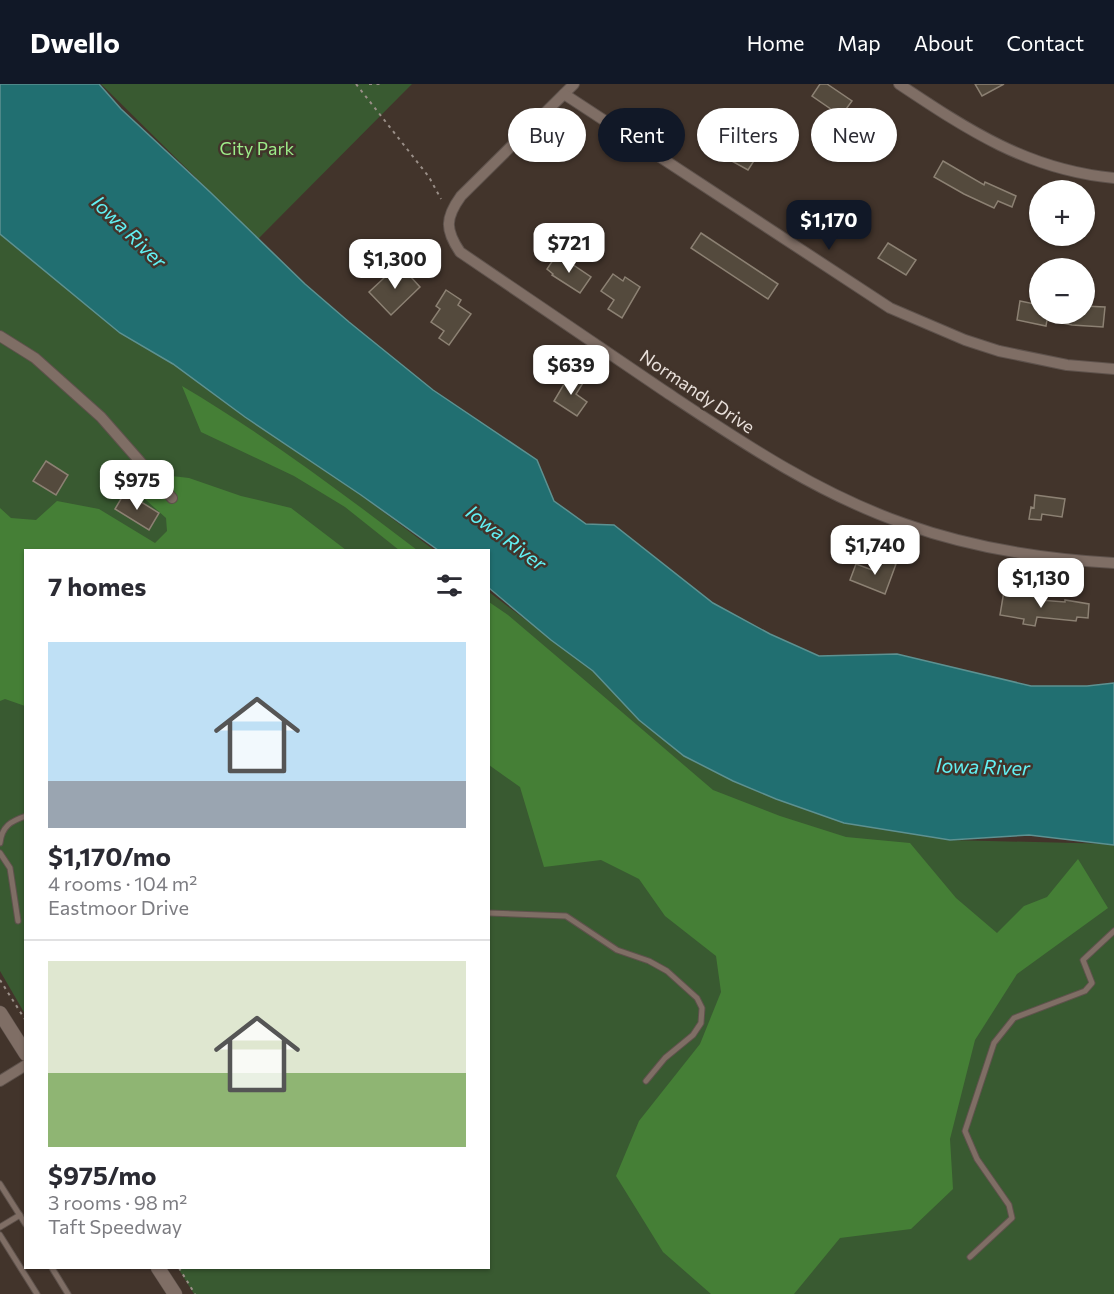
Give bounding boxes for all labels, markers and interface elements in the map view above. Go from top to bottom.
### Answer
text: Dwello [30,25,120,59]
text: Home [747,30,804,55]
text: Map [837,30,881,55]
text: About [914,30,973,55]
text: Contact [1006,30,1084,55]
chip: Buy [508,108,586,162]
chip: Rent [598,108,685,162]
chip: Filters [697,108,799,162]
chip: New [811,108,897,162]
park label: City Park [220,137,295,159]
map controls [1029,180,1095,324]
button: + [1029,180,1095,246]
water label: Iowa River [87,190,173,273]
pin: $1,170 [780,200,878,251]
text: $1,170 [800,207,858,231]
pin: $721 [533,223,605,274]
text: $721 [548,230,590,254]
pin: $1,300 [346,239,444,290]
text: $1,300 [363,246,427,270]
button: − [1029,258,1095,324]
pin: $639 [535,345,607,396]
street label: Normandy Drive [636,345,759,438]
text: $639 [547,352,595,376]
pin: $975 [101,460,173,511]
text: $975 [114,467,160,491]
water label: Iowa River [462,499,552,576]
pin: $1,740 [826,525,924,576]
text: $1,740 [845,532,905,556]
pin: $1,130 [992,558,1090,609]
text: $1,130 [1012,565,1070,589]
icon: filters [433,569,466,602]
text: 7 homes [48,570,146,601]
icon: home [203,681,311,789]
water label: Iowa River [936,752,1032,780]
text: $1,170/mo [48,840,171,871]
text: 4 rooms · 104 m² [48,871,197,895]
text: Eastmoor Drive [48,895,189,919]
icon: home [203,1000,311,1108]
text: $975/mo [48,1159,157,1190]
text: 3 rooms · 98 m² [48,1190,187,1214]
text: Taft Speedway [48,1214,182,1238]

